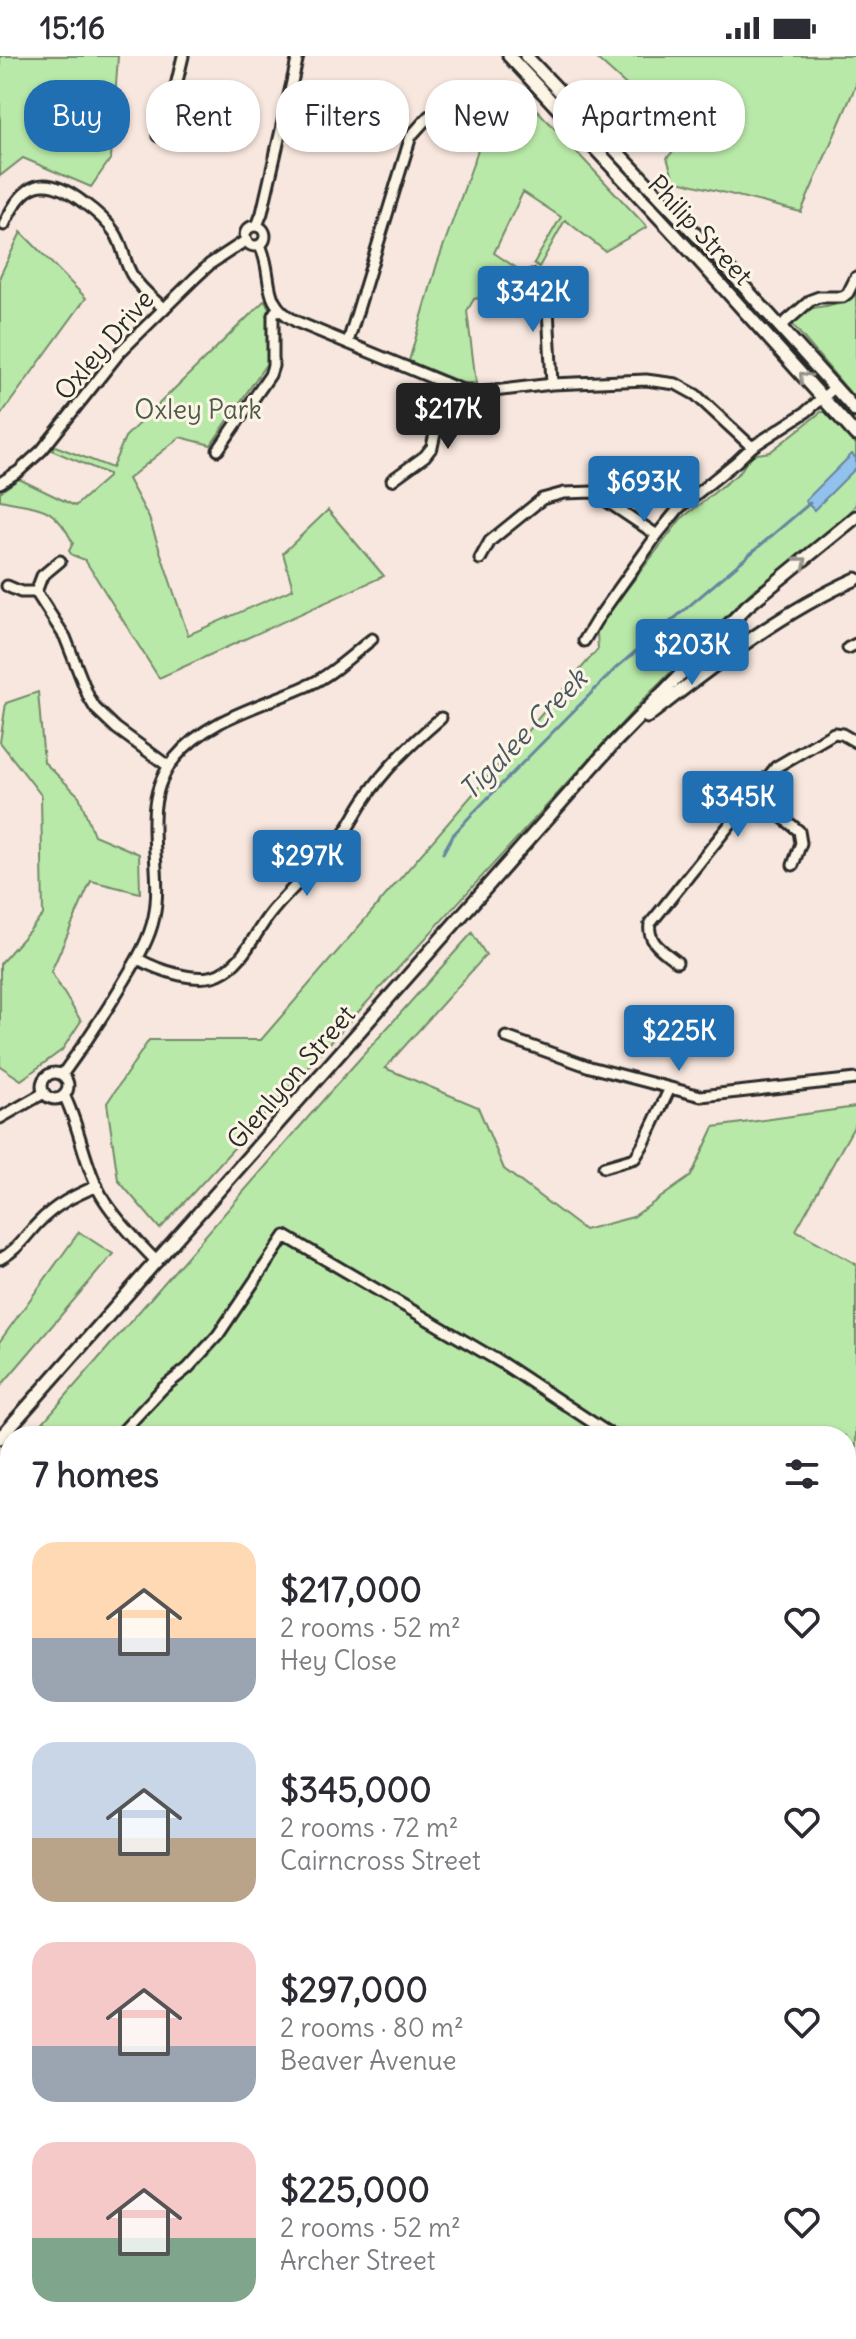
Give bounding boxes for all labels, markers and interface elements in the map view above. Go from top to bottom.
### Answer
text: 15:16 [40,9,105,47]
chip: Buy [24,80,130,152]
chip: Rent [146,80,260,152]
chip: Filters [276,80,409,152]
chip: New [425,80,537,152]
chip: Apartment [553,80,745,152]
street label: Philip Street [641,168,760,292]
pin: $342K [477,266,589,334]
text: $342K [496,275,570,308]
street label: Oxley Drive [47,283,160,407]
one-way arrow [799,372,813,386]
pin: $217K [392,383,504,451]
text: $217K [414,392,482,425]
park label: Oxley Park [134,393,262,426]
pin: $693K [588,456,700,524]
text: $693K [606,465,682,498]
one-way arrow [793,557,808,571]
pin: $203K [636,619,748,687]
text: $203K [654,628,730,661]
water label: Tigalee Creek [451,659,596,807]
pin: $345K [682,771,794,839]
text: $345K [700,780,776,813]
pin: $297K [251,830,363,898]
text: $297K [271,839,343,872]
street label: Glenlyon Street [219,998,362,1155]
pin: $225K [623,1005,735,1073]
text: $225K [642,1014,716,1047]
icon: filters [780,1452,824,1496]
text: 7 homes [32,1453,159,1496]
text: $217,000 [280,1568,422,1611]
icon: home [96,1574,192,1670]
icon: heart [780,1600,824,1644]
text: 2 rooms · 52 m² [280,1611,461,1644]
text: Hey Close [280,1644,397,1677]
text: $345,000 [280,1768,432,1811]
icon: home [96,1774,192,1870]
icon: heart [780,1800,824,1844]
text: 2 rooms · 72 m² [280,1811,459,1844]
text: Cairncross Street [280,1844,481,1877]
text: $297,000 [280,1968,428,2011]
icon: home [96,1974,192,2070]
icon: heart [780,2000,824,2044]
text: 2 rooms · 80 m² [280,2011,464,2044]
text: Beaver Avenue [280,2044,456,2077]
text: $225,000 [280,2168,430,2211]
icon: home [96,2174,192,2270]
icon: heart [780,2200,824,2244]
text: 2 rooms · 52 m² [280,2211,461,2244]
text: Archer Street [280,2244,436,2277]

